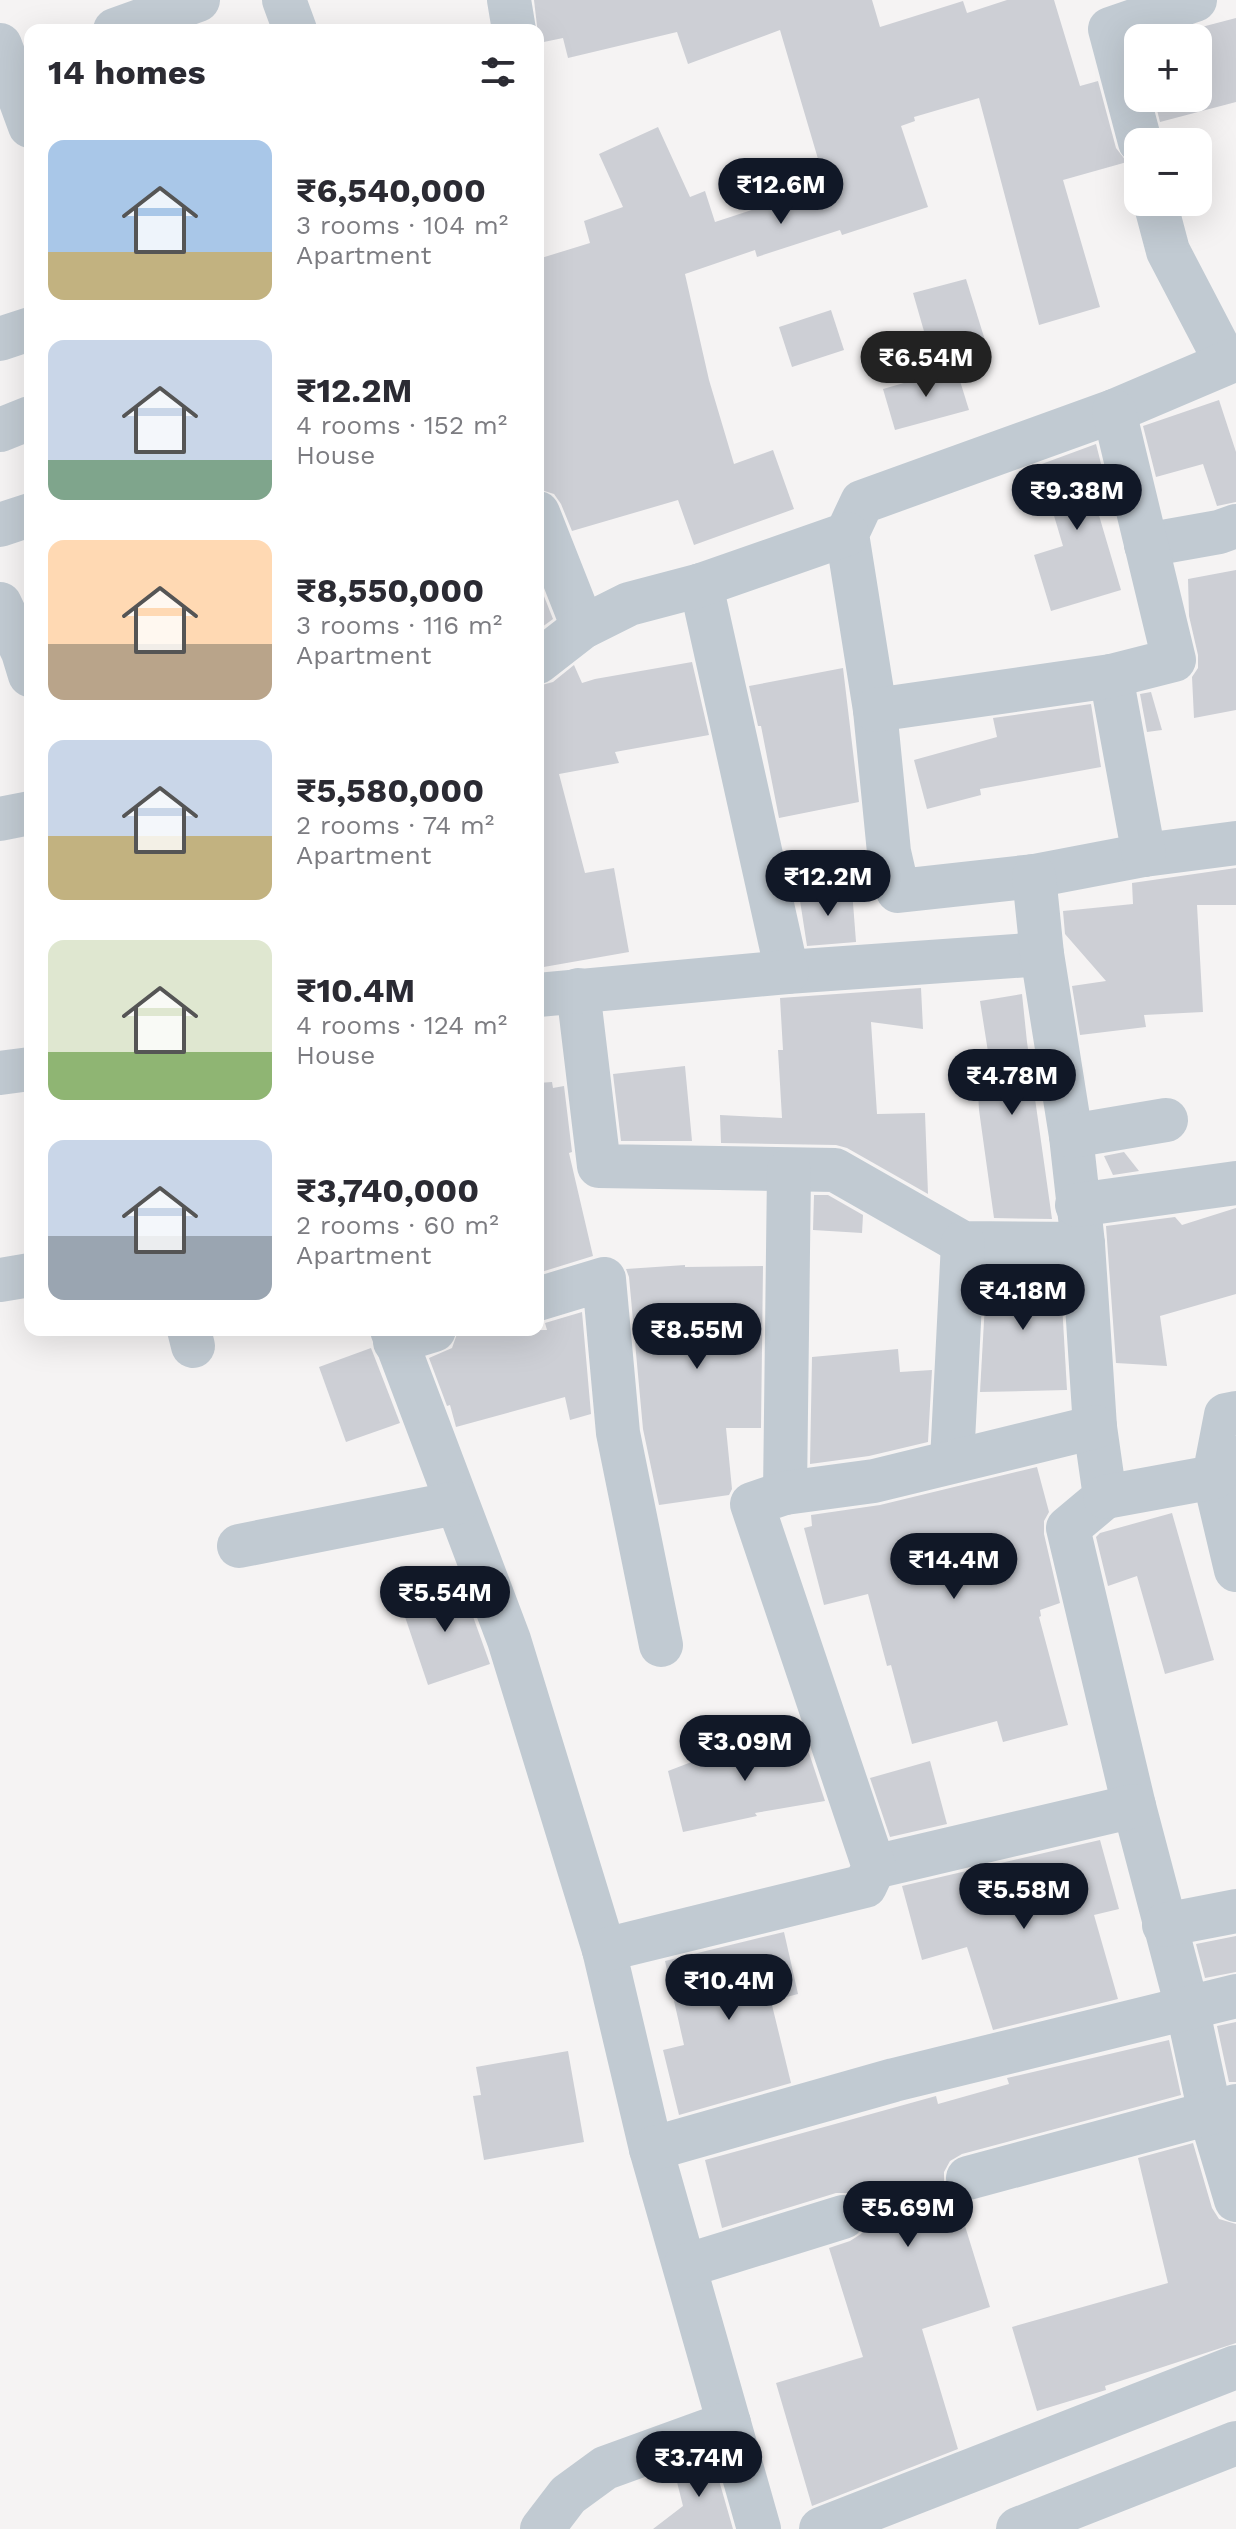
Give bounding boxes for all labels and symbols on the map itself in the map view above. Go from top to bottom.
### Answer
pin: ₹12.6M [716,158,846,226]
pin: ₹6.54M [861,331,991,399]
pin: ₹9.38M [1012,464,1142,532]
pin: ₹12.2M [763,850,893,918]
pin: ₹4.78M [947,1049,1077,1117]
pin: ₹4.18M [958,1264,1088,1332]
pin: ₹8.55M [632,1303,762,1371]
pin: ₹14.4M [889,1533,1019,1601]
pin: ₹5.54M [380,1566,510,1634]
pin: ₹3.09M [680,1715,810,1783]
pin: ₹5.58M [959,1863,1089,1931]
pin: ₹10.4M [664,1954,794,2022]
pin: ₹5.69M [843,2181,973,2249]
pin: ₹3.74M [634,2431,764,2499]

